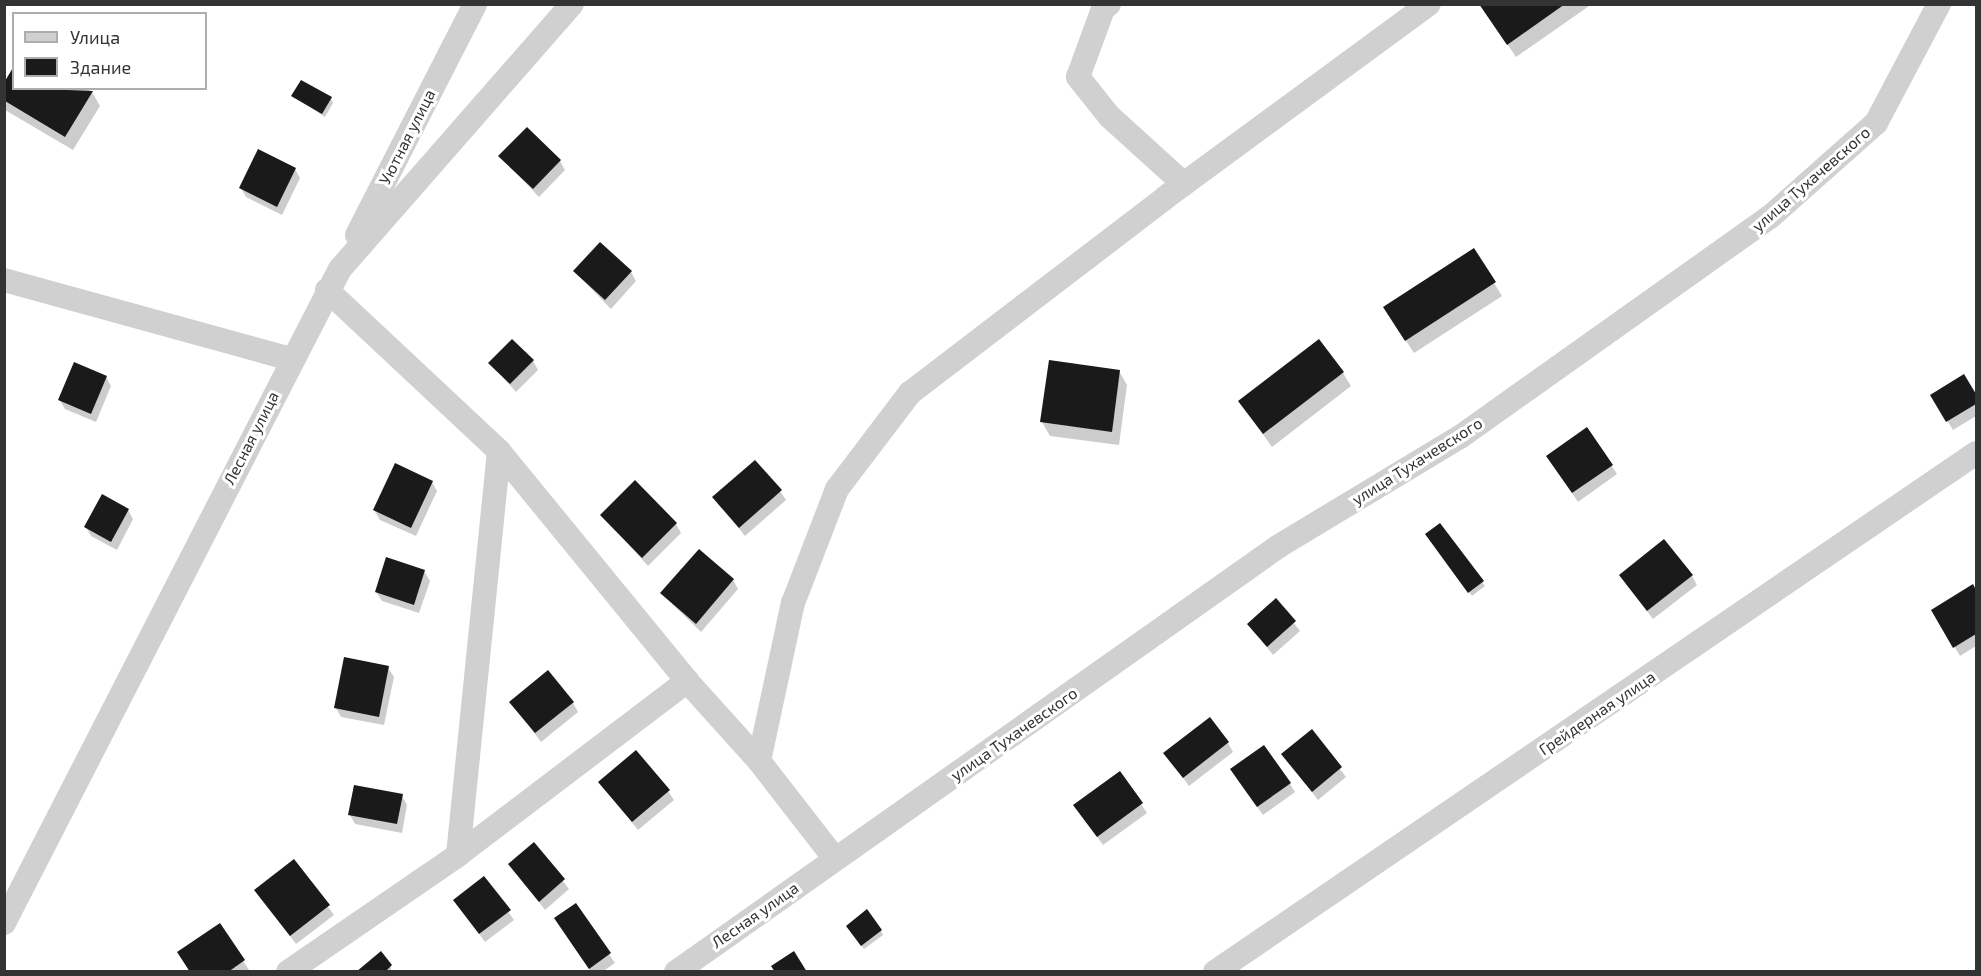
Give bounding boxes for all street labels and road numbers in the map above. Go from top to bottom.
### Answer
street label: Уютная улица [375,86,439,188]
street label: улица Тухачевского [1748,122,1874,236]
street label: Лесная улица [219,388,283,488]
street label: улица Тухачевского [1348,413,1486,509]
street label: Грейдерная улица [1535,667,1659,759]
street label: улица Тухачевского [947,683,1081,785]
street label: Лесная улица [708,878,802,952]

